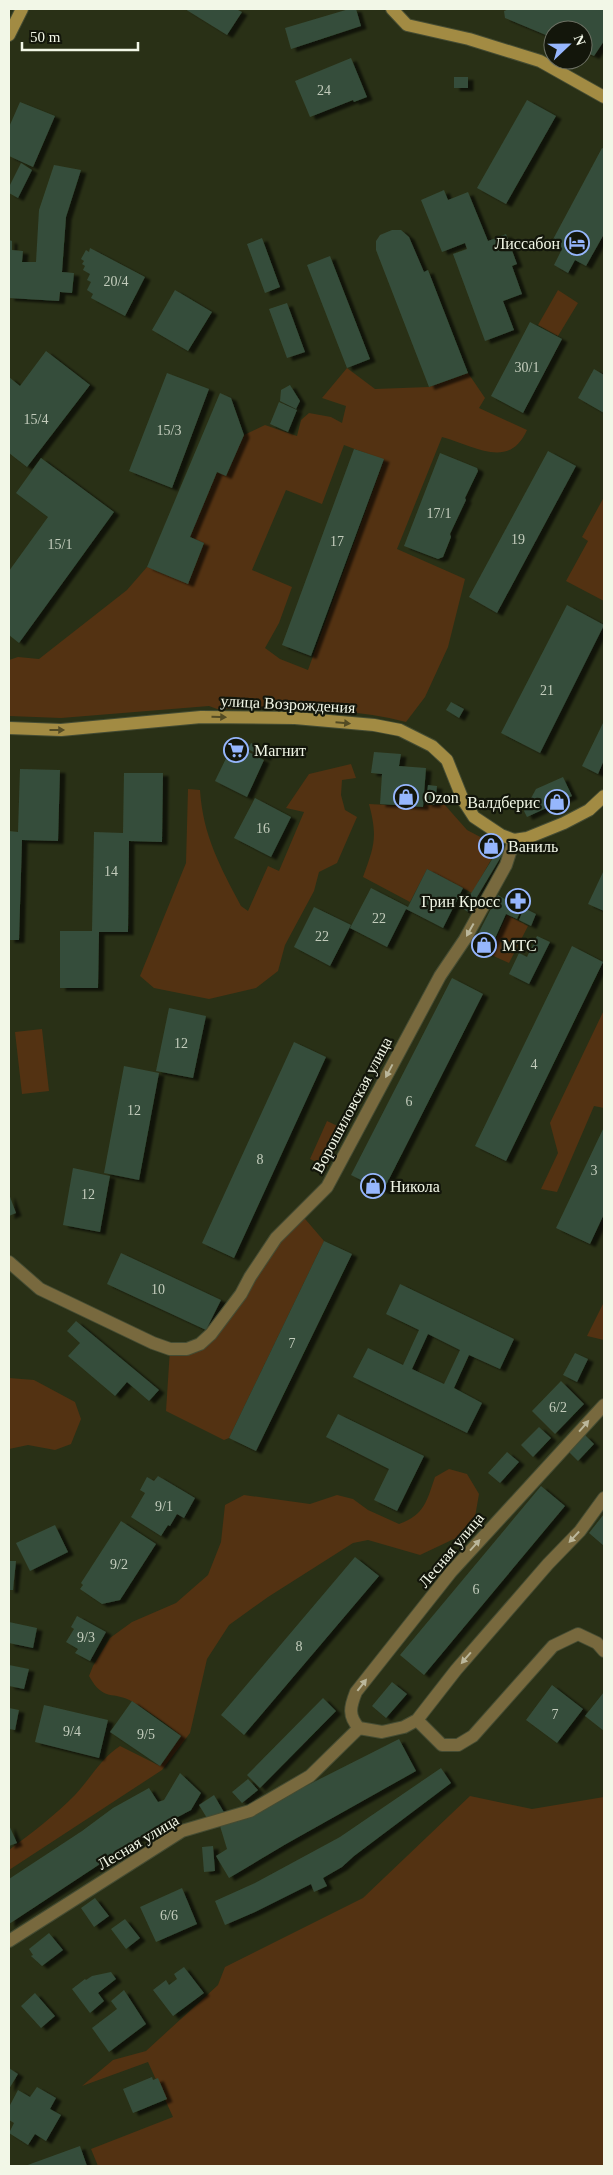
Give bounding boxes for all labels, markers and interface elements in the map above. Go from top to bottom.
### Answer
scale bar [22,20,139,52]
north arrow [543,20,593,70]
text: 50 m [30,29,61,45]
text: N [571,33,588,48]
house number: 24 [317,83,331,98]
hotel icon: Лиссабон [564,230,590,256]
place label: Лиссабон [494,235,560,252]
house number: 20/4 [104,274,128,289]
house number: 30/1 [515,360,539,375]
house number: 15/4 [24,412,48,427]
house number: 15/3 [157,423,181,438]
house number: 17/1 [427,506,451,521]
house number: 19 [511,532,525,547]
house number: 17 [330,534,344,549]
house number: 15/1 [48,537,72,552]
house number: 21 [540,683,554,698]
street label: улица Возрождения [220,692,356,717]
one-way arrow [212,713,228,721]
one-way arrow [335,719,351,727]
one-way arrow [50,726,66,734]
supermarket icon: Магнит [223,737,249,763]
place label: Магнит [254,742,306,759]
shop icon: Ozon [393,784,419,810]
place label: Ozon [424,789,459,806]
shop icon: Валдберис [544,789,570,815]
place label: Валдберис [467,794,540,812]
house number: 16 [256,821,270,836]
shop icon: Ваниль [478,833,504,859]
place label: Ваниль [508,838,558,855]
house number: 14 [104,864,118,879]
pharmacy icon: Грин Кросс [505,888,531,914]
place label: Грин Кросс [421,893,500,911]
house number: 22 [372,911,386,926]
one-way arrow [466,923,474,938]
house number: 22 [315,929,329,944]
shop icon: МТС [471,932,497,958]
place label: МТС [502,937,537,954]
street label: Ворошиловская улица [309,1034,396,1176]
house number: 12 [174,1036,188,1051]
house number: 4 [531,1057,538,1072]
one-way arrow [384,1064,393,1078]
house number: 6 [406,1094,413,1109]
house number: 12 [127,1103,141,1118]
house number: 8 [257,1152,264,1167]
house number: 3 [591,1163,598,1178]
shop icon: Никола [360,1173,386,1199]
place label: Никола [390,1178,440,1195]
house number: 12 [81,1187,95,1202]
house number: 10 [151,1282,165,1297]
house number: 7 [289,1336,296,1351]
house number: 6/2 [549,1400,567,1415]
one-way arrow [579,1419,590,1432]
house number: 9/1 [155,1499,173,1514]
street label: Лесная улица [415,1509,488,1591]
one-way arrow [568,1530,580,1542]
one-way arrow [469,1539,480,1552]
house number: 9/2 [110,1557,128,1572]
house number: 6 [473,1582,480,1597]
house number: 9/3 [77,1630,95,1645]
house number: 8 [296,1639,303,1654]
one-way arrow [461,1652,472,1665]
one-way arrow [356,1679,367,1692]
house number: 7 [552,1707,559,1722]
house number: 9/4 [63,1724,81,1739]
house number: 9/5 [137,1727,155,1742]
street label: Лесная улица [94,1811,182,1874]
house number: 6/6 [160,1908,178,1923]

